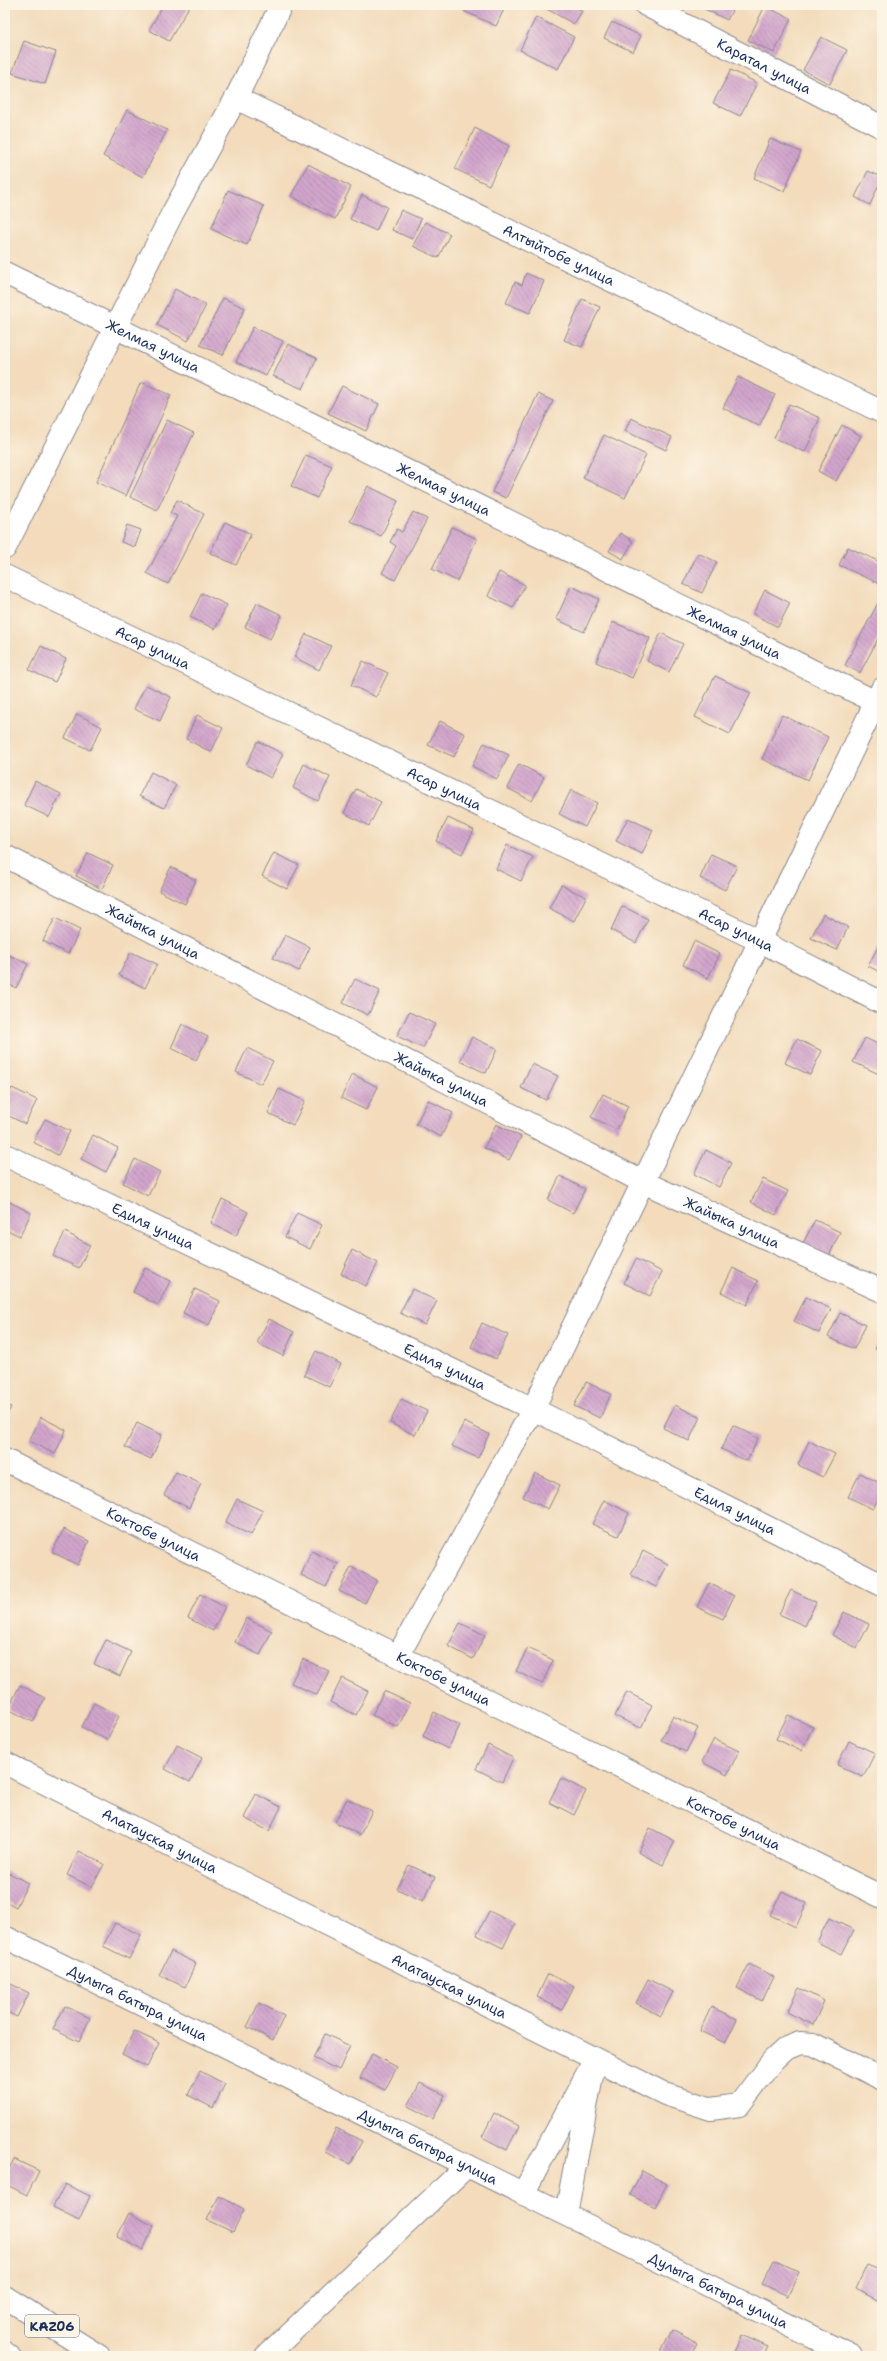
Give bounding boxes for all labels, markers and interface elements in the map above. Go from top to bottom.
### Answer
street label: Каратал улица [714,34,815,98]
street label: Алтыйтобе улица [500,220,618,290]
street label: Желмая улица [103,315,203,377]
street label: Желмая улица [394,458,494,520]
street label: Желмая улица [685,602,784,663]
street label: Асар улица [112,622,193,673]
street label: Асар улица [404,763,485,814]
street label: Жайыка улица [103,900,203,963]
street label: Асар улица [696,904,777,955]
street label: Жайыка улица [391,1047,492,1111]
street label: Жайыка улица [681,1193,783,1252]
street label: Едиля улица [109,1199,197,1254]
street label: Едиля улица [401,1339,489,1394]
street label: Едиля улица [691,1483,779,1539]
street label: Коктобе улица [103,1503,204,1565]
street label: Коктобе улица [393,1648,494,1710]
street label: Коктобе улица [683,1792,784,1854]
street label: Алатауская улица [99,1804,221,1877]
street label: Алатауская улица [389,1949,510,2022]
street label: Дулыга батыра улица [65,1961,210,2045]
street label: Дулыга батыра улица [355,2104,501,2189]
street label: Дулыга батыра улица [646,2248,791,2332]
road number: KАZ06 [25,2315,79,2337]

